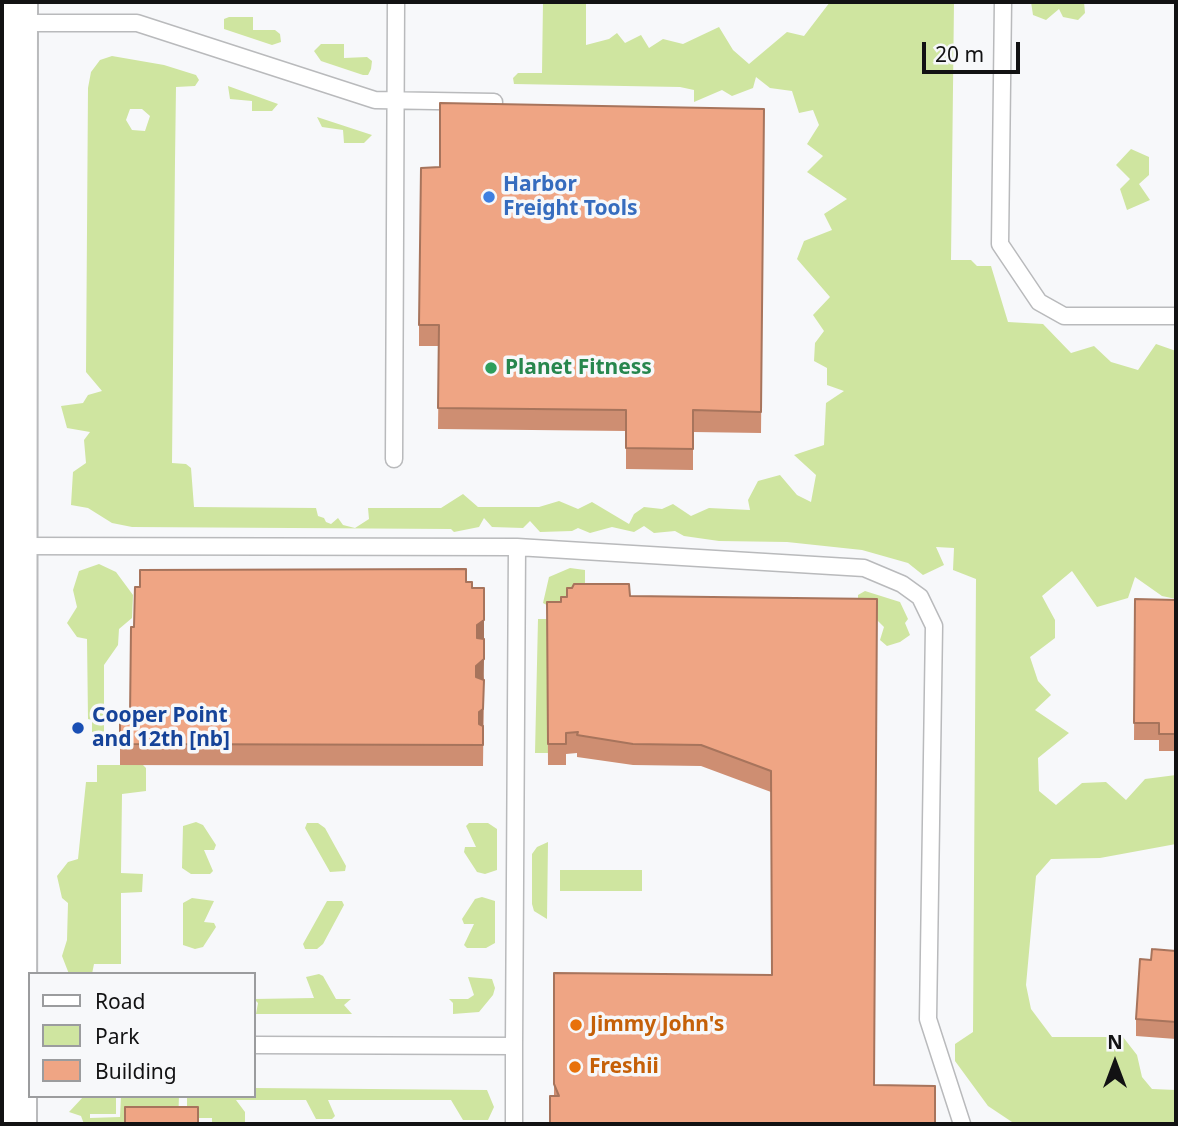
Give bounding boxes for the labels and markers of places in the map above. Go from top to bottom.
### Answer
place label: Harbor Freight Tools [503,172,638,222]
marker: Harbor Freight Tools [481,189,497,205]
place label: Planet Fitness [505,355,652,381]
marker: Planet Fitness [483,360,499,376]
place label: Cooper Point and 12th [nb] [92,703,230,753]
marker: Cooper Point and 12th [nb] [70,720,86,736]
place label: Jimmy John's [590,1012,724,1038]
marker: Jimmy John's [568,1017,584,1033]
place label: Freshii [589,1054,659,1080]
marker: Freshii [567,1059,583,1075]

